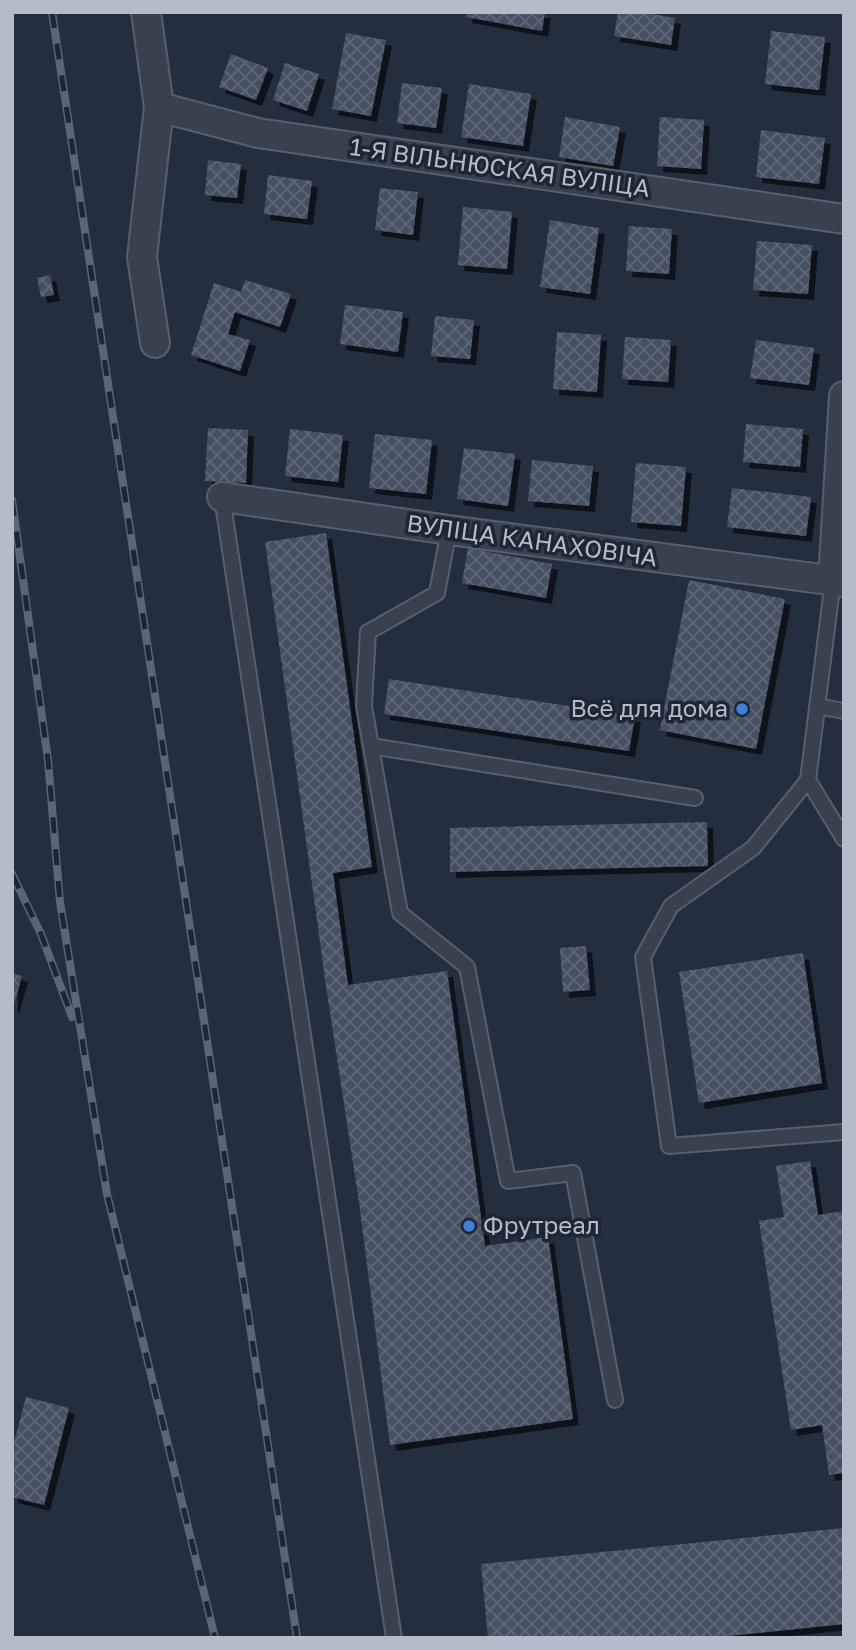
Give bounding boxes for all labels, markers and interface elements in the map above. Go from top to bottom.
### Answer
street label: 1-Я ВІЛЬНЮСКАЯ ВУЛІЦА [348,131,652,202]
street label: ВУЛІЦА КАНАХОВІЧА [405,508,659,571]
place label: Всё для дома [570,693,728,722]
marker: Всё для дома [734,701,750,717]
place label: Фрутреал [483,1210,600,1239]
marker: Фрутреал [461,1218,477,1234]

